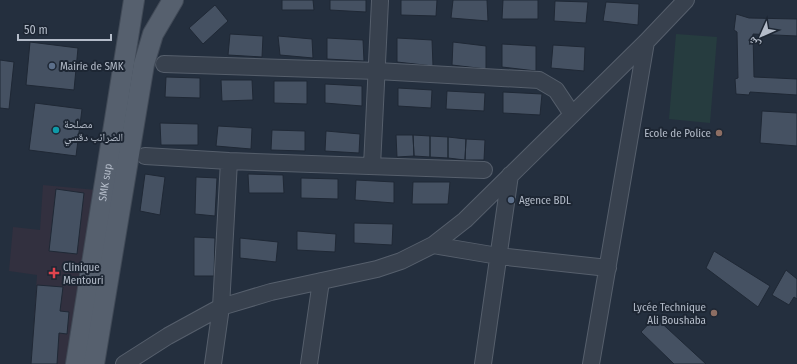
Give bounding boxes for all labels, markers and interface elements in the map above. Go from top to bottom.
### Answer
scale bar [18,16,111,42]
north arrow [741,16,781,56]
text: 50 m [24,23,48,37]
text: ش [745,33,764,51]
place label: Mairie de SMK [60,60,124,73]
marker: Mairie de SMK [47,61,57,71]
place label: مصلحة الضرائب دقسي [64,118,123,145]
marker: مصلحة الضرائب دقسي [51,125,61,135]
place label: Ecole de Police [644,127,711,140]
marker: Ecole de Police [714,128,724,138]
street label: SMK sup [96,162,114,202]
place label: Agence BDL [519,194,571,207]
marker: Agence BDL [506,195,516,205]
place label: Clinique Mentouri [63,261,104,287]
marker: Clinique Mentouri [48,267,60,279]
place label: Lycée Technique Ali Boushaba [633,301,706,327]
marker: Lycée Technique Ali Boushaba [709,308,719,318]

